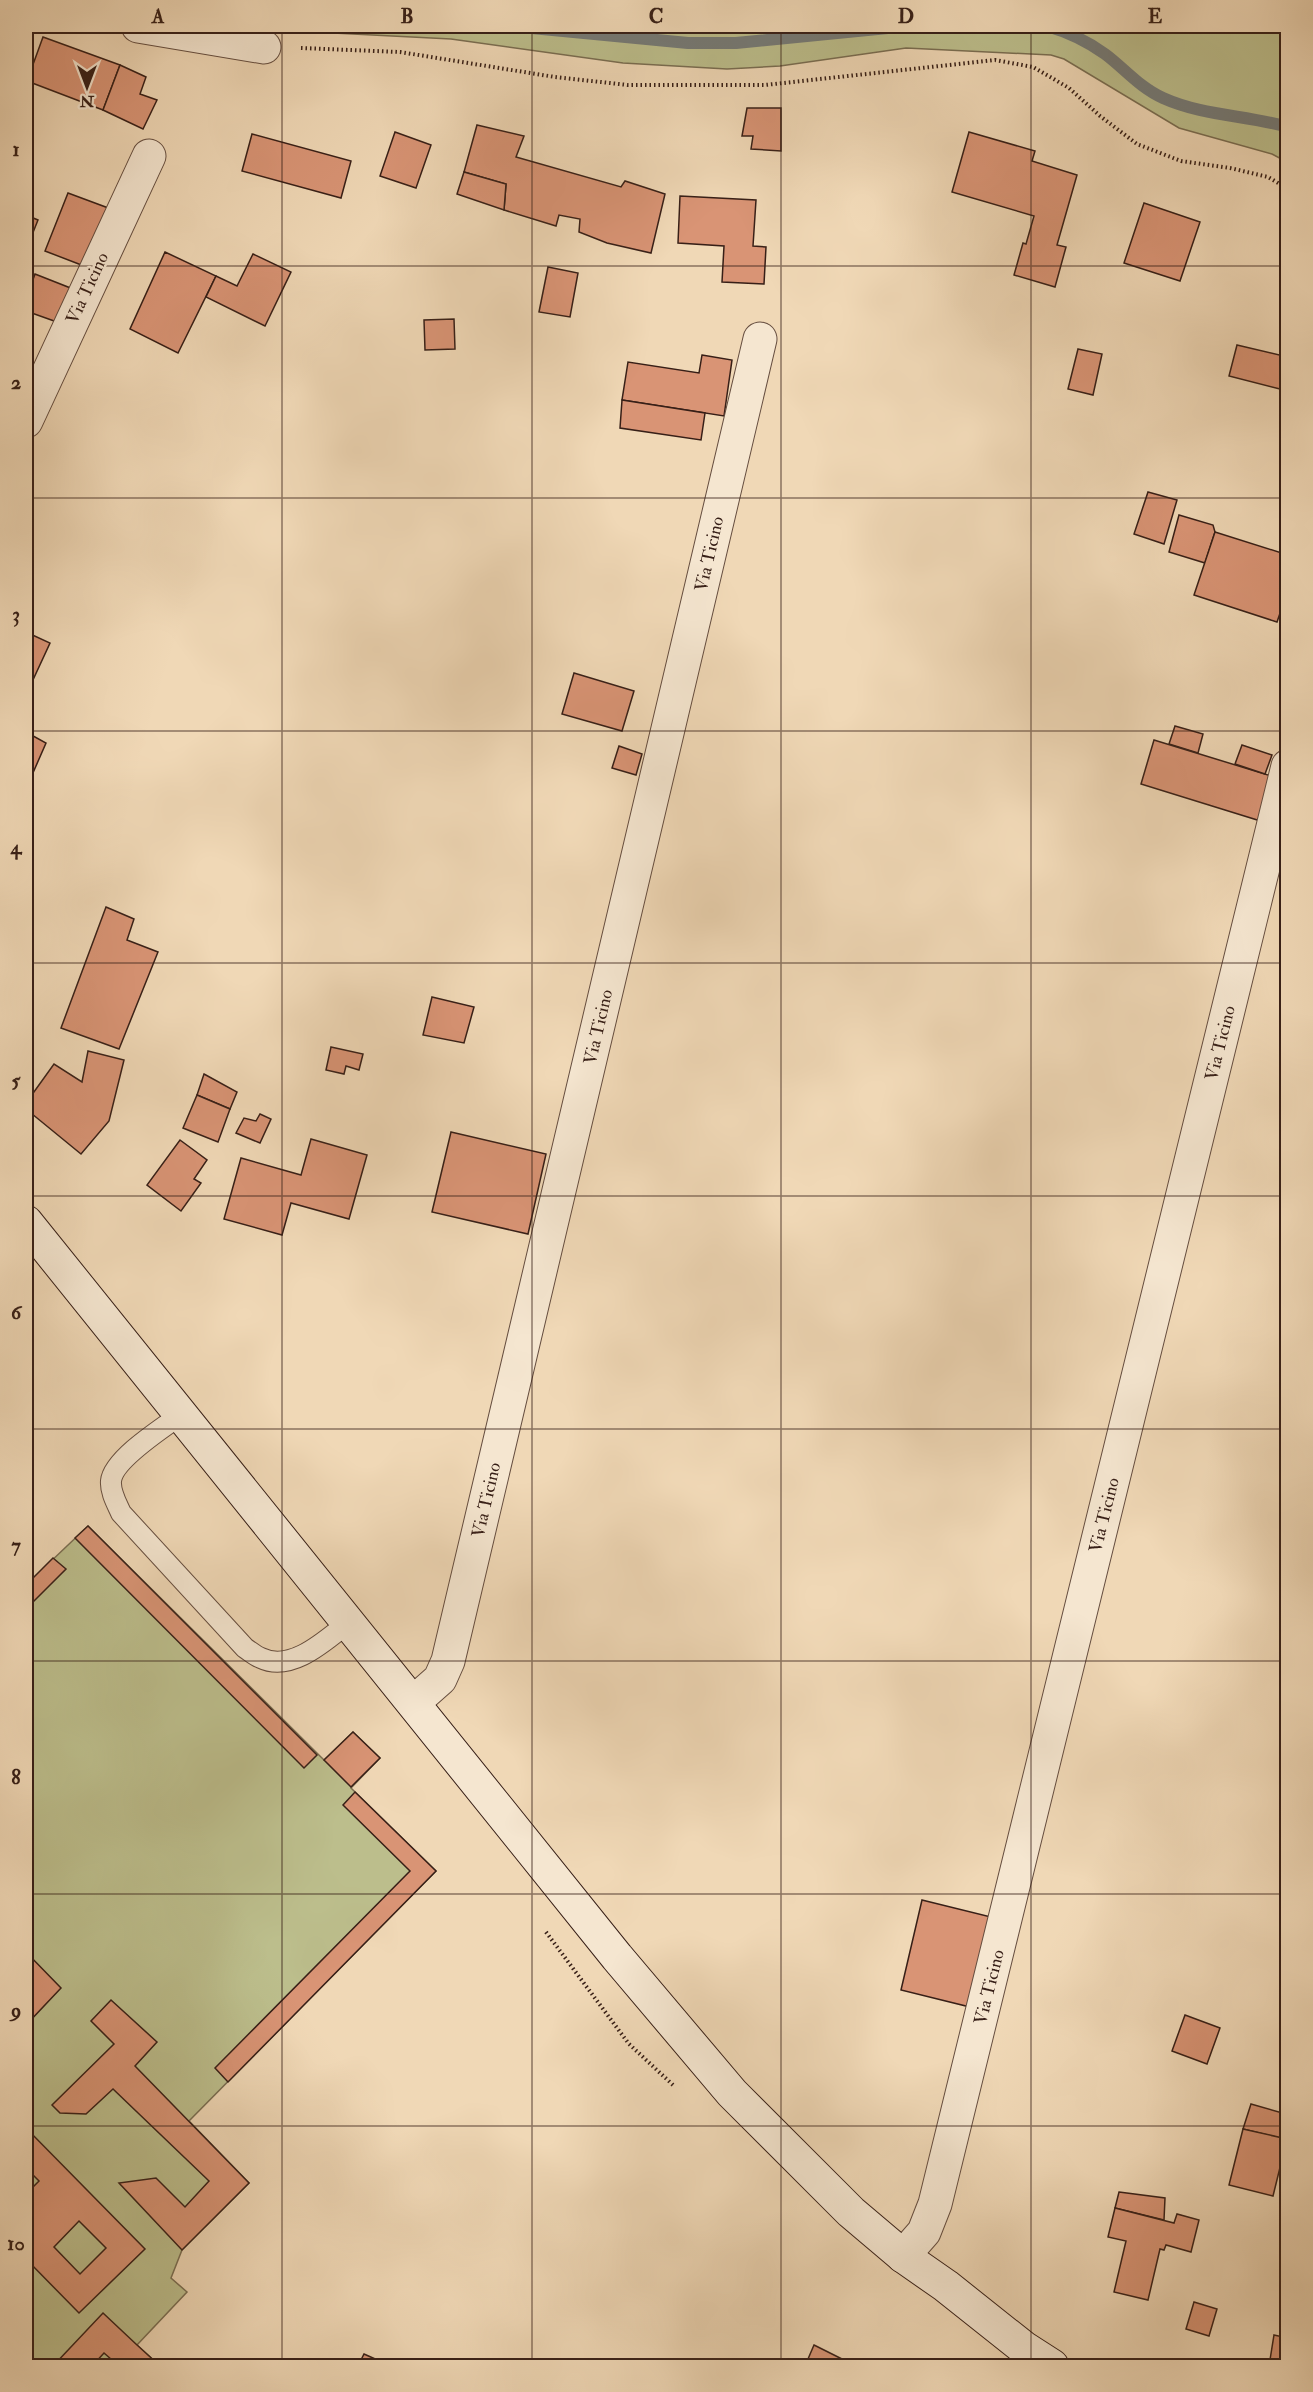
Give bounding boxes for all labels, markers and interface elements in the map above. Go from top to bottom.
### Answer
text: A [151,4,165,29]
text: B [400,4,414,29]
text: C [649,4,663,29]
text: D [898,4,914,29]
text: E [1148,4,1163,29]
north arrow [57,57,117,117]
text: N [79,91,95,111]
text: 1 [12,137,20,162]
street label: Via Ticino [61,248,114,328]
text: 2 [11,370,21,395]
street label: Via Ticino [690,514,729,594]
text: 3 [12,602,20,627]
text: 4 [10,835,23,860]
street label: Via Ticino [579,987,618,1067]
street label: Via Ticino [1200,1003,1241,1083]
text: 5 [12,1068,22,1093]
text: 6 [11,1300,23,1325]
street label: Via Ticino [467,1460,506,1540]
street label: Via Ticino [1084,1475,1125,1555]
text: 7 [11,1533,21,1558]
text: 8 [11,1765,21,1790]
street label: Via Ticino [969,1947,1010,2027]
text: 9 [9,1998,21,2023]
text: 10 [7,2231,25,2256]

